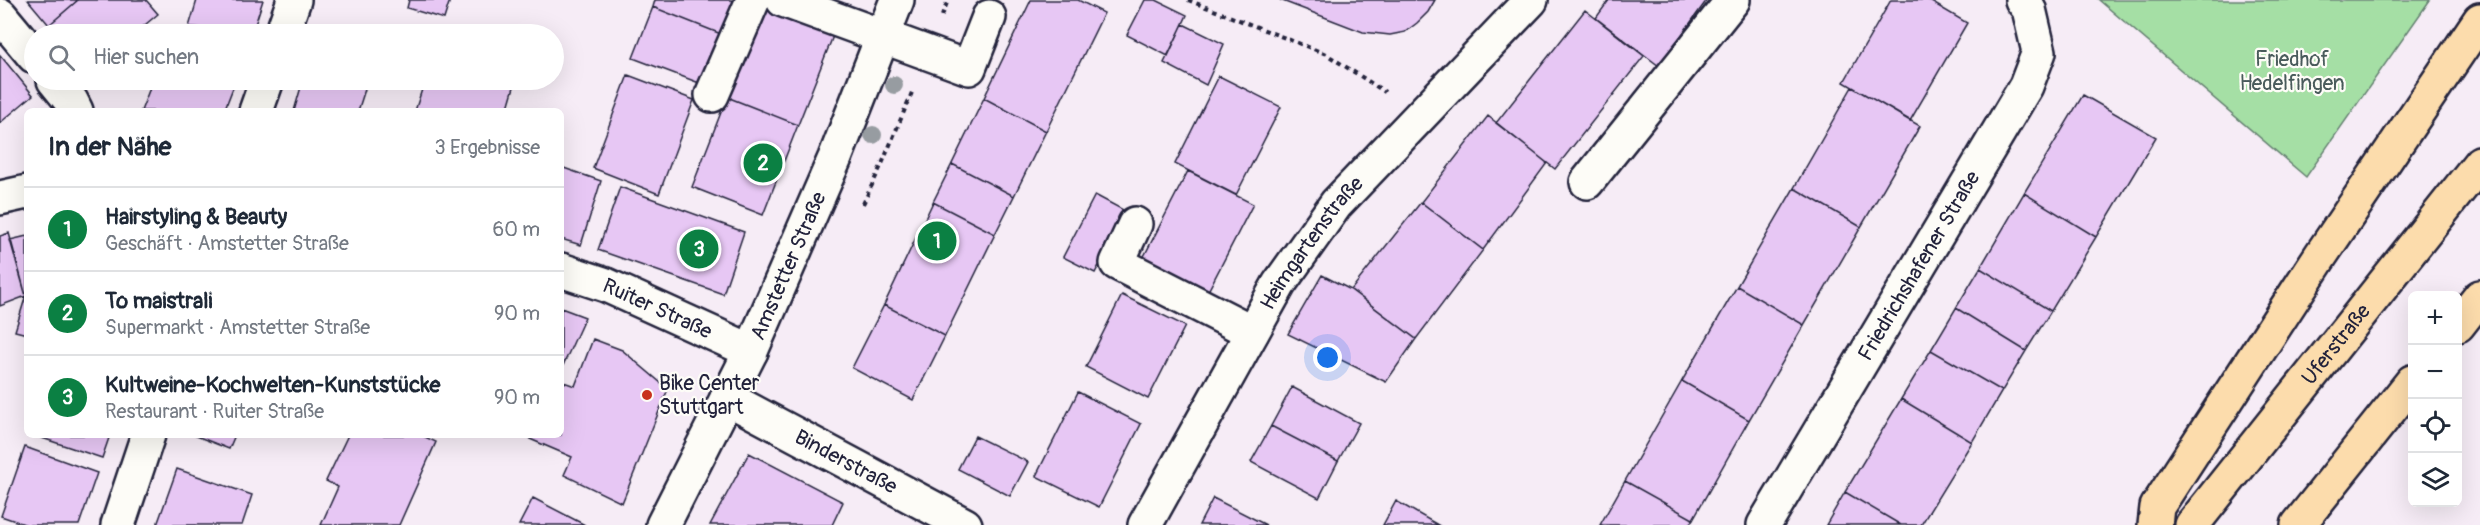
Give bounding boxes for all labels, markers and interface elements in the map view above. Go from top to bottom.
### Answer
search box [24,24,564,90]
icon: search [45,41,78,74]
text: Hier suchen [93,43,199,71]
park label: Friedhof Hedelfingen [2239,46,2345,97]
text: In der Nähe [48,131,171,163]
text: 3 Ergebnisse [435,135,540,160]
pin: 2 [744,140,783,186]
street label: Friedrichshafener Straße [1852,165,1987,366]
street label: Heimgartenstraße [1254,170,1370,315]
street label: Amstetter Straße [744,187,833,344]
text: Hairstyling & Beauty [105,203,287,231]
text: 1 [64,217,71,242]
text: 60 m [493,217,540,242]
pin: 1 [918,218,956,264]
pin: 3 [680,226,718,272]
text: Geschäft · Amstetter Straße [105,231,349,256]
street label: Ruiter Straße [598,272,717,346]
text: To maistrali [105,287,212,315]
map controls [2408,291,2462,507]
button: + [2408,291,2462,345]
street label: Uferstraße [2296,298,2377,391]
text: 2 [62,301,73,326]
text: 90 m [494,301,540,326]
text: Supermarkt · Amstetter Straße [105,315,370,340]
your location [1313,343,1342,372]
button: − [2408,345,2462,399]
place label: Bike Center Stuttgart [659,370,760,421]
text: Kultweine-Kochwelten-Kunststücke [105,371,440,399]
text: 3 [62,385,73,410]
text: 90 m [494,385,540,410]
marker: Bike Center Stuttgart [640,388,654,402]
text: Restaurant · Ruiter Straße [105,399,324,424]
button: locate [2408,399,2462,453]
street label: Binderstraße [790,424,902,501]
button: layers [2408,453,2462,507]

